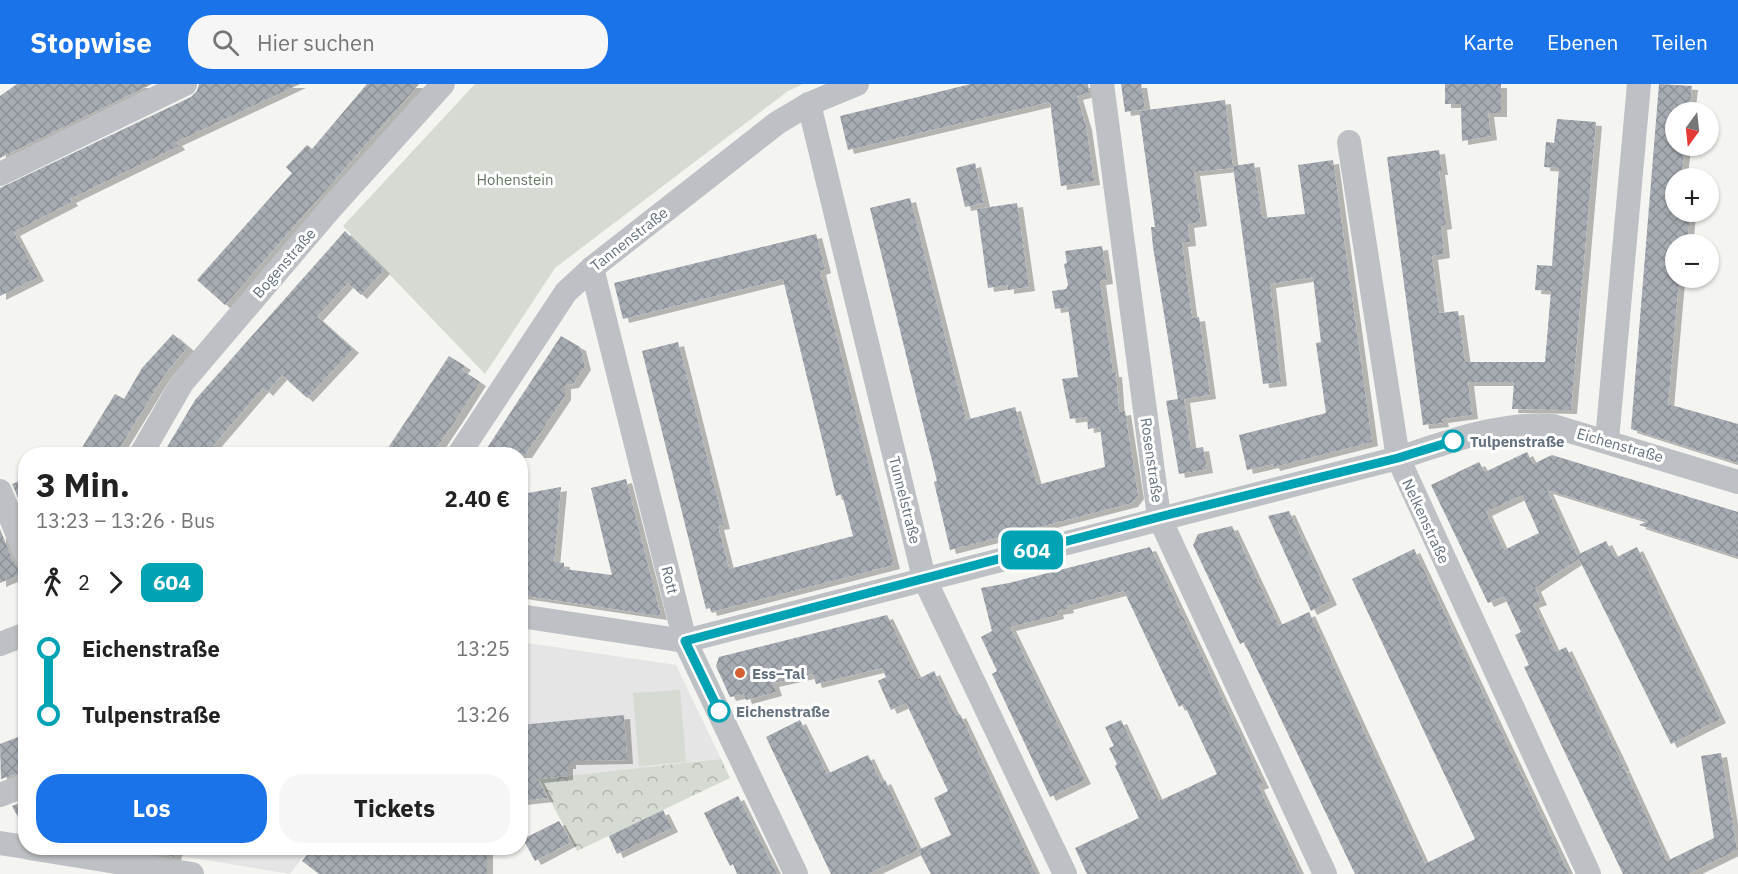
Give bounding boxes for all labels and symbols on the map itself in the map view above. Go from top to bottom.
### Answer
north arrow [1665,102,1719,156]
park label: Hohenstein [476,170,554,189]
street label: Tannenstraße [586,203,672,275]
street label: Bogenstraße [248,224,320,302]
street label: Rosenstraße [1137,416,1167,504]
street label: Eichenstraße [1575,424,1665,466]
marker: Tulpenstraße [1442,430,1464,452]
place label: Tulpenstraße [1470,432,1565,451]
street label: Tunnelstraße [885,454,925,546]
street label: Nelkenstraße [1398,476,1454,566]
line badge: 604 [998,530,1066,570]
street label: Rott [657,564,683,596]
place label: Ess–Tal [752,664,806,683]
marker: Ess–Tal [733,666,747,680]
marker: Eichenstraße [708,700,730,722]
place label: Eichenstraße [736,702,830,721]

